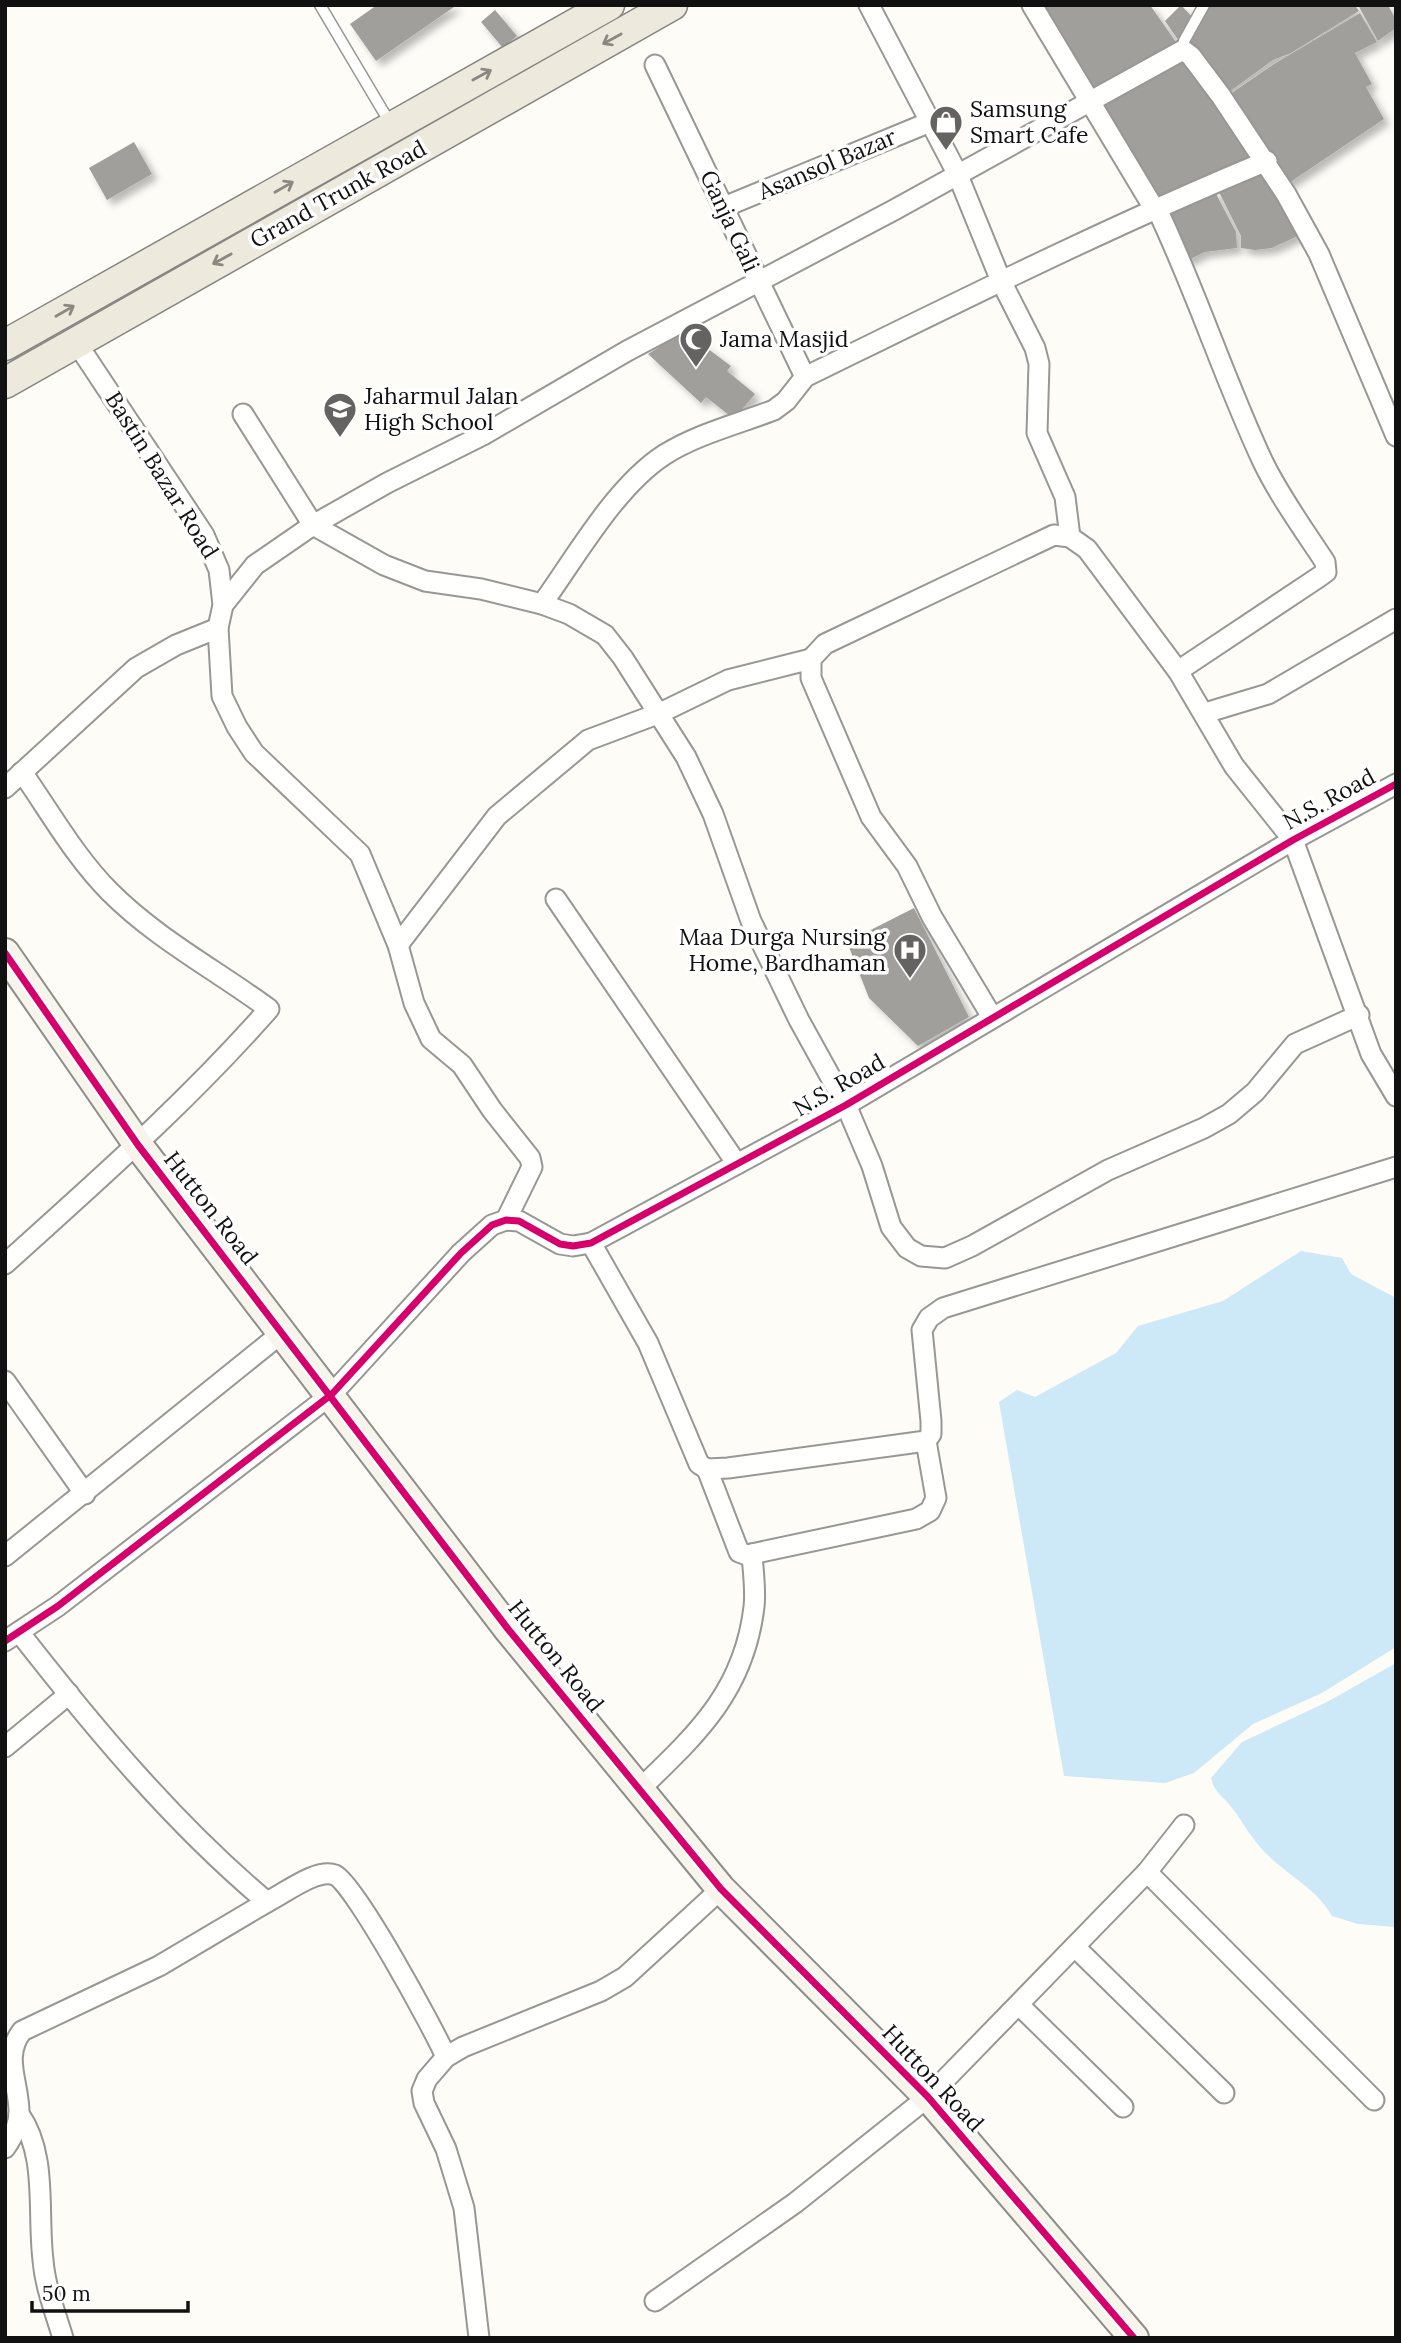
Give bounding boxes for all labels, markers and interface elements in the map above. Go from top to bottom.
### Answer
one-way arrow [603,32,623,46]
one-way arrow [471,68,492,81]
place label: Samsung Smart Cafe [970,94,1088,149]
shop icon: Samsung Smart Cafe [927,103,965,152]
street label: Asansol Bazar [753,121,900,206]
street label: Grand Trunk Road [245,133,431,254]
street label: Ganja Gali [694,165,767,276]
one-way arrow [273,180,293,194]
one-way arrow [212,253,233,266]
one-way arrow [54,304,74,318]
mosque icon: Jama Masjid [677,320,715,369]
place label: Jama Masjid [719,324,849,353]
place label: Jaharmul Jalan High School [363,381,519,436]
street label: Bastin Bazar Road [99,386,226,564]
school or university icon: Jaharmul Jalan High School [321,390,359,439]
street label: N.S. Road [1278,761,1380,836]
place label: Maa Durga Nursing Home, Bardhaman [679,922,887,977]
hospital icon: Maa Durga Nursing Home, Bardhaman [891,931,929,980]
street label: N.S. Road [788,1047,890,1122]
street label: Hutton Road [158,1145,265,1270]
street label: Hutton Road [502,1594,611,1718]
street label: Hutton Road [876,2018,991,2137]
scale bar [32,2270,187,2314]
text: 50 m [42,2280,91,2307]

